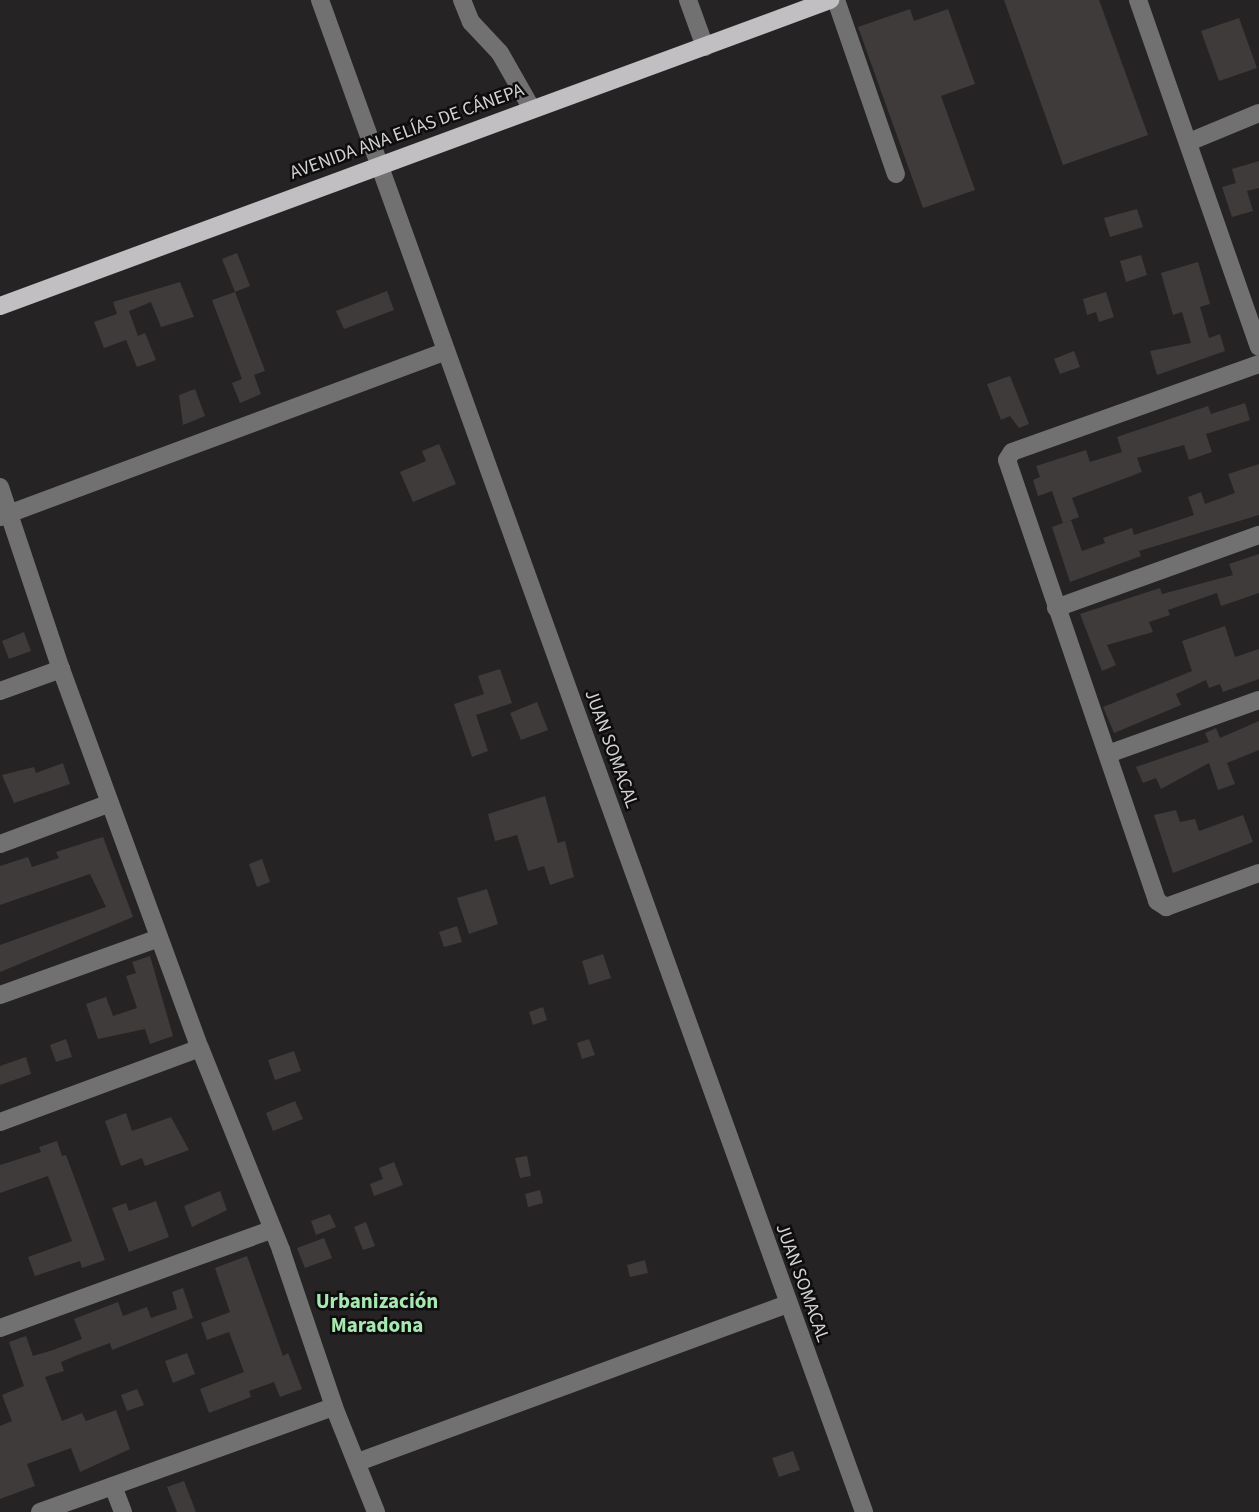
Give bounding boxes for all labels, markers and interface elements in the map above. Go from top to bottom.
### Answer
street label: AVENIDA ANA ELÍAS DE CÁNEPA [287,79,527,185]
street label: JUAN SOMACAL [579,687,643,811]
street label: JUAN SOMACAL [770,1221,834,1345]
district label: Urbanización Maradona [316,1288,438,1338]

